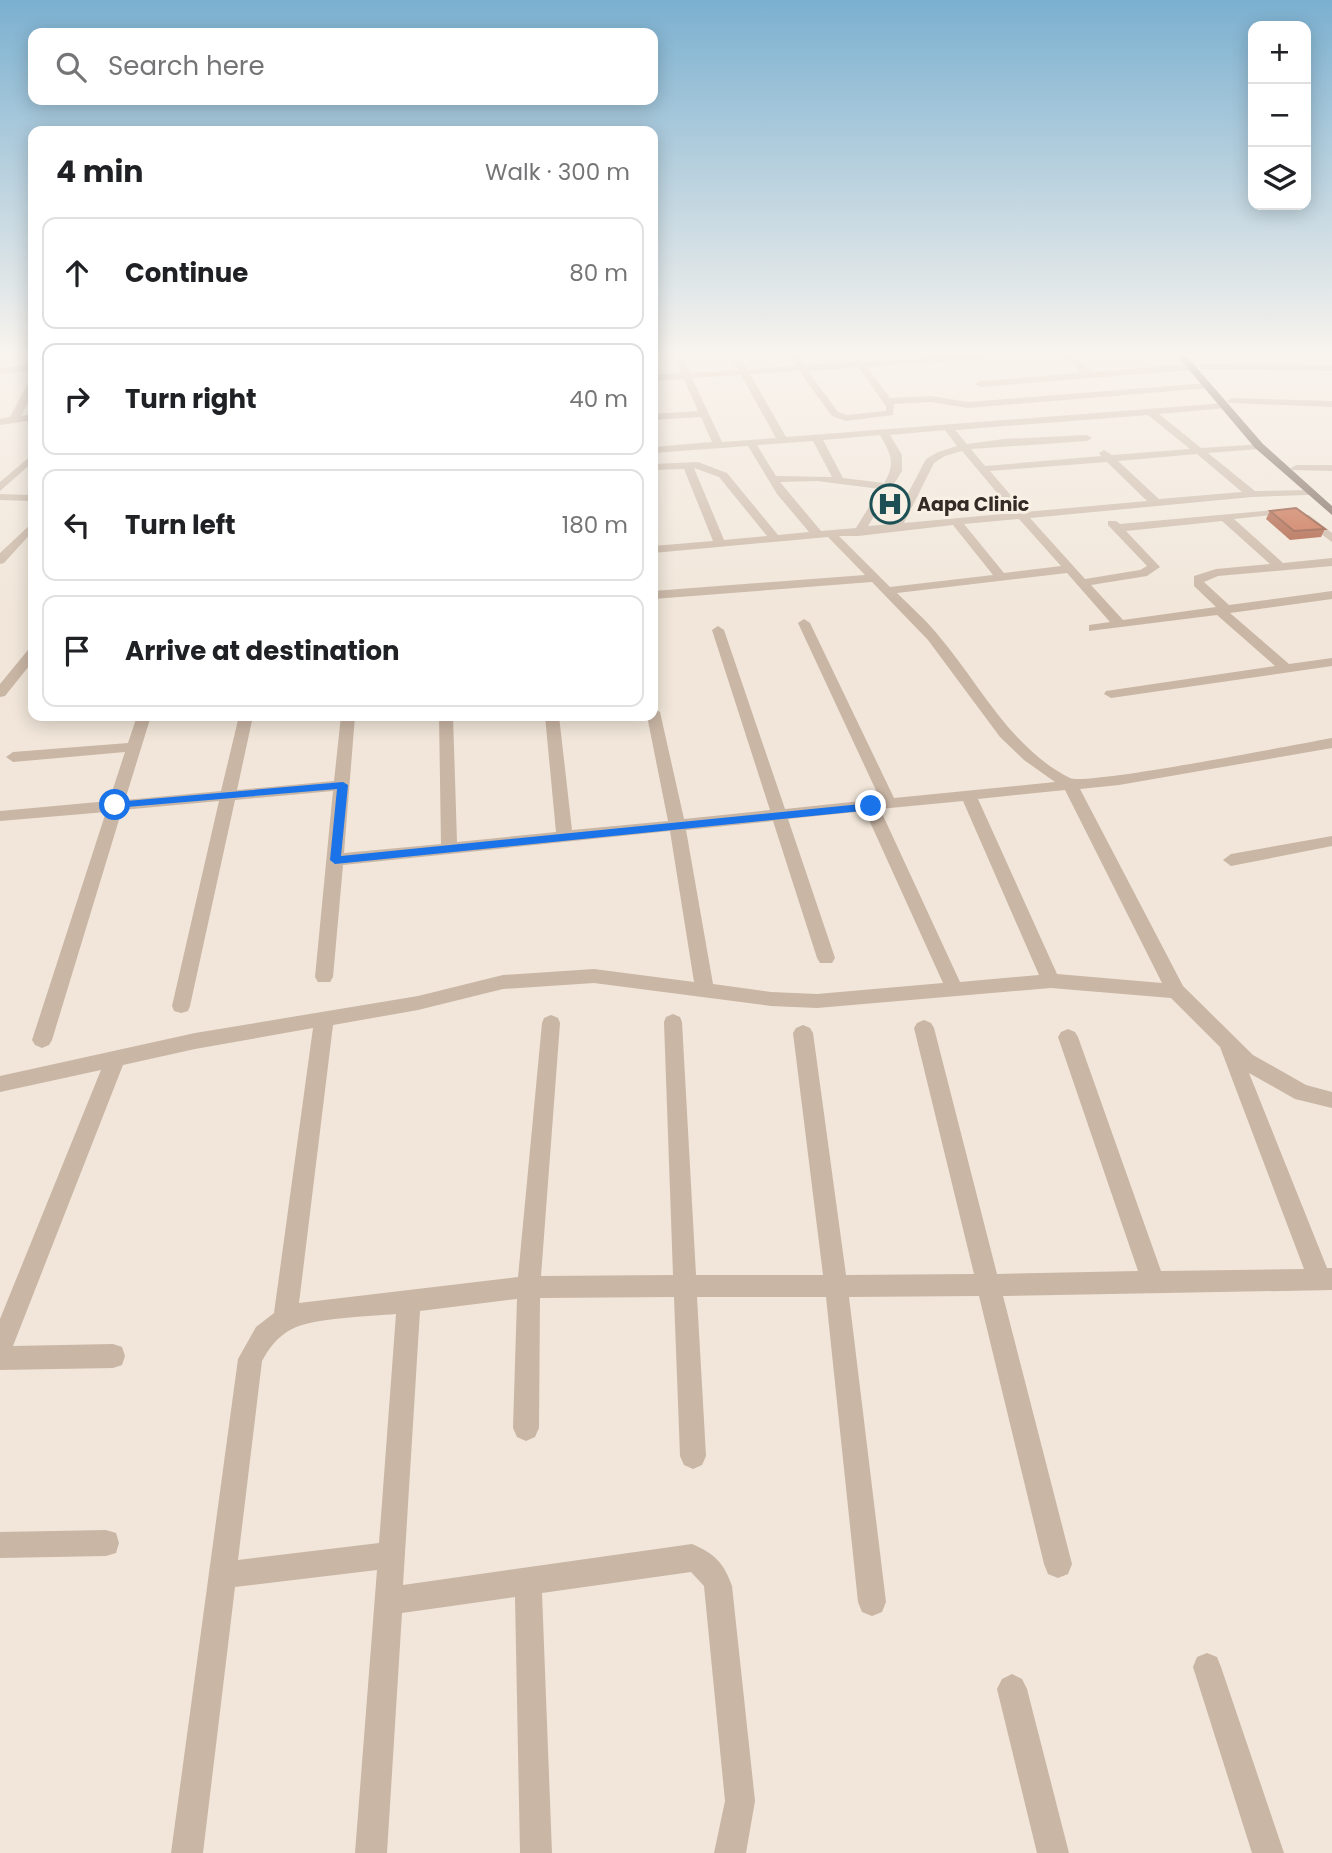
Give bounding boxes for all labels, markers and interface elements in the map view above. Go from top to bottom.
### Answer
map controls [1248,21,1311,210]
button: + [1248,21,1311,84]
search box [28,28,658,105]
icon: search [52,48,90,86]
text: Search here [108,48,265,84]
button: − [1248,84,1311,147]
button: layers [1248,147,1311,210]
text: 4 min [56,150,144,193]
text: Walk · 300 m [485,156,630,188]
icon: ahead [58,254,96,292]
text: Continue [125,255,248,291]
text: 80 m [569,257,628,289]
icon: right [58,380,96,418]
text: Turn right [125,381,257,417]
text: 40 m [569,383,628,415]
hospital icon: Aapa Clinic [869,483,911,525]
place label: Aapa Clinic [917,491,1029,518]
icon: left [58,506,96,544]
text: Turn left [125,507,236,543]
text: 180 m [562,509,628,541]
icon: arrive [58,632,96,670]
text: Arrive at destination [125,633,400,669]
route start [99,789,130,820]
route end [855,790,886,821]

